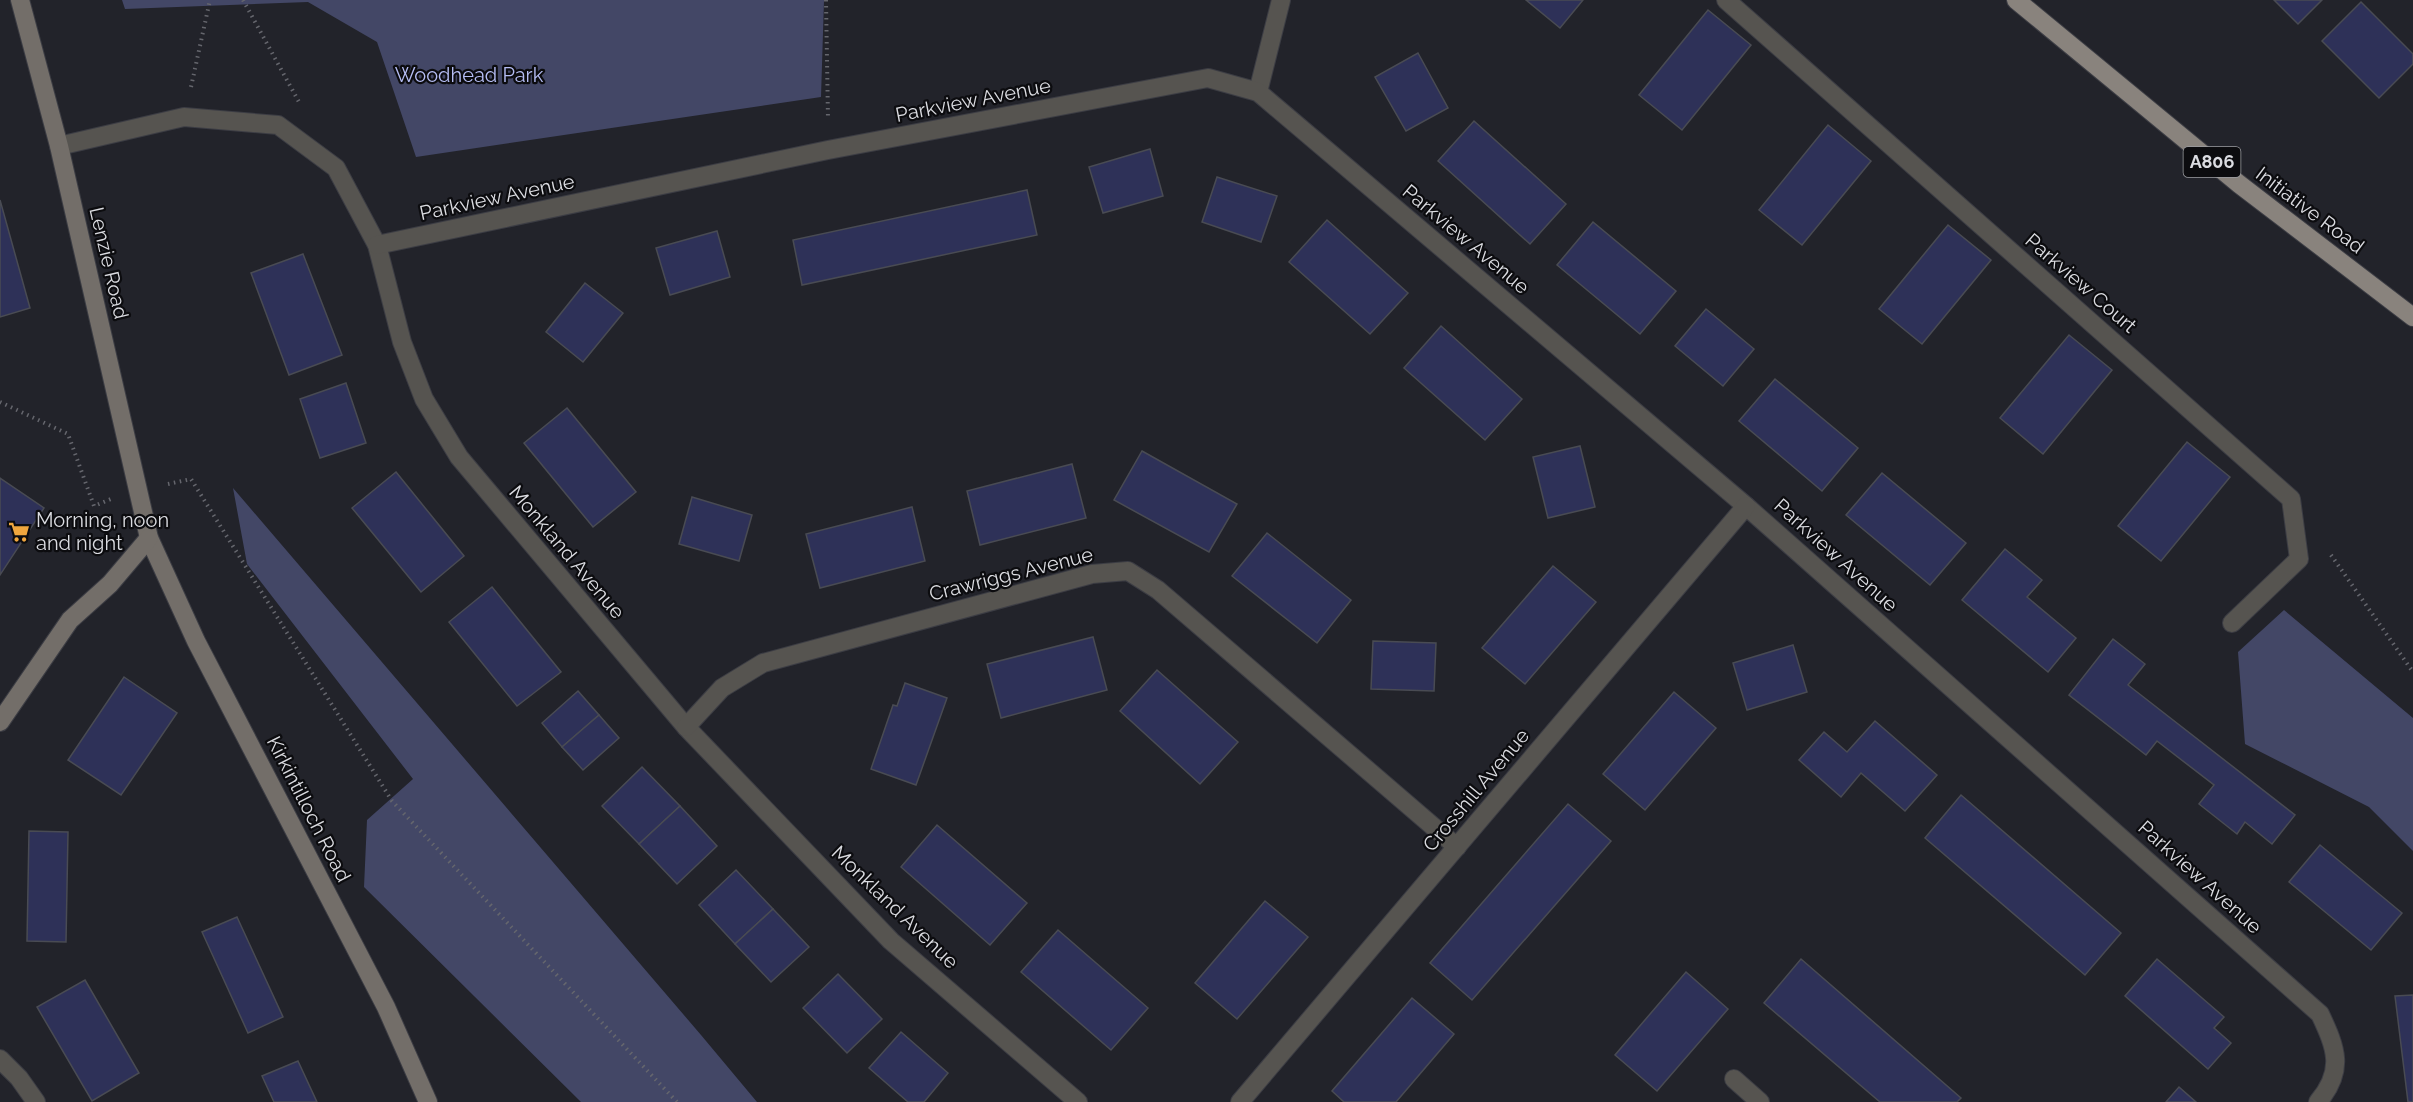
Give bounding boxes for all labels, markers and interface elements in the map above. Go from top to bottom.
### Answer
park label: Woodhead Park [395,63,544,87]
street label: Parkview Avenue [893,73,1053,127]
road number: A806 [2184,147,2240,177]
street label: Initiative Road [2251,162,2369,258]
street label: Parkview Avenue [417,169,577,225]
street label: Parkview Avenue [1398,179,1534,299]
street label: Lenzie Road [85,205,133,321]
street label: Parkview Court [2021,228,2142,338]
street label: Monkland Avenue [504,480,630,624]
street label: Parkview Avenue [1769,493,1903,617]
place label: Morning, noon and night [36,508,169,555]
supermarket icon: Morning, noon and night [7,520,31,544]
street label: Crawriggs Avenue [927,542,1096,606]
street label: Crosshill Avenue [1418,724,1534,856]
street label: Kirkintilloch Road [262,732,356,886]
street label: Parkview Avenue [2133,815,2267,939]
street label: Monkland Avenue [827,840,963,974]

